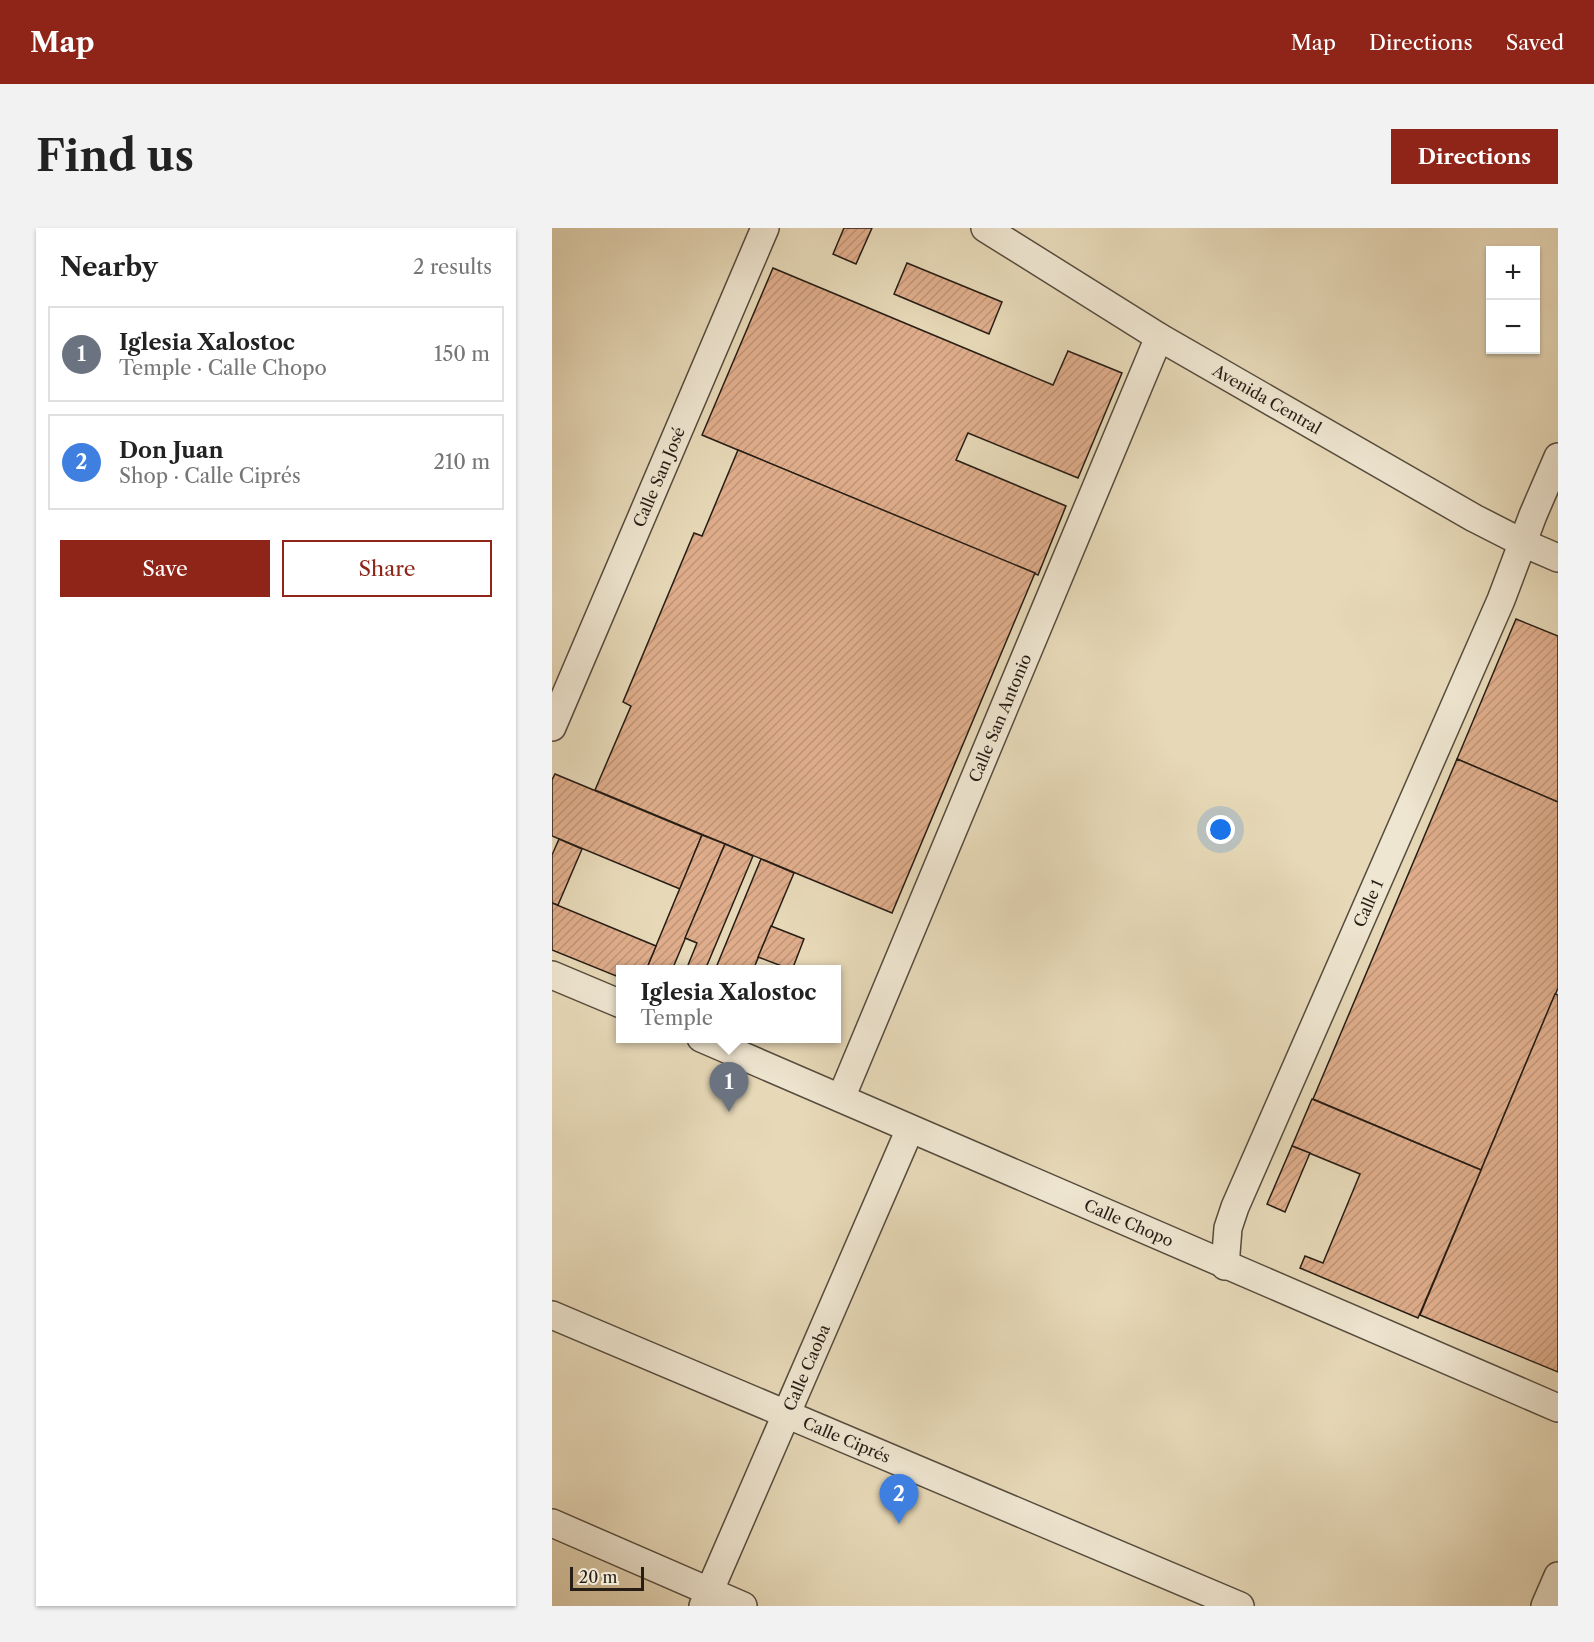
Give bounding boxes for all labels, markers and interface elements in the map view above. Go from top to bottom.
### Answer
text: Map [30,25,94,59]
text: Map [1291,30,1336,55]
text: Directions [1369,30,1473,55]
text: Saved [1506,30,1564,55]
button: Directions [1391,129,1558,184]
text: Find us [36,130,194,182]
map controls [1486,246,1540,354]
button: + [1486,246,1540,300]
text: Nearby [60,251,158,283]
text: 2 results [413,255,492,279]
button: − [1486,300,1540,354]
text: Iglesia Xalostoc [119,329,295,356]
text: 1 [77,342,86,366]
text: 150 m [434,342,490,366]
text: Temple · Calle Chopo [119,356,327,380]
street label: Avenida Central [1208,360,1325,438]
street label: Calle San José [629,424,689,530]
text: Don Juan [119,437,224,464]
text: 2 [76,450,87,474]
text: 210 m [433,450,490,474]
text: Shop · Calle Ciprés [119,464,301,488]
button: Save [60,540,270,597]
button: Share [282,540,492,597]
street label: Calle San Antonio [964,651,1036,785]
your location [1206,815,1235,844]
street label: Calle 1 [1349,876,1388,930]
popup [616,965,841,1043]
text: Iglesia Xalostoc [641,979,817,1006]
text: Temple [641,1006,713,1030]
pin: 1 [710,1062,748,1112]
street label: Calle Chopo [1081,1195,1177,1251]
street label: Calle Caoba [779,1321,834,1414]
street label: Calle Ciprés [800,1412,894,1467]
pin: 2 [880,1474,918,1524]
scale bar [570,1564,644,1592]
text: 20 m [579,1567,618,1587]

